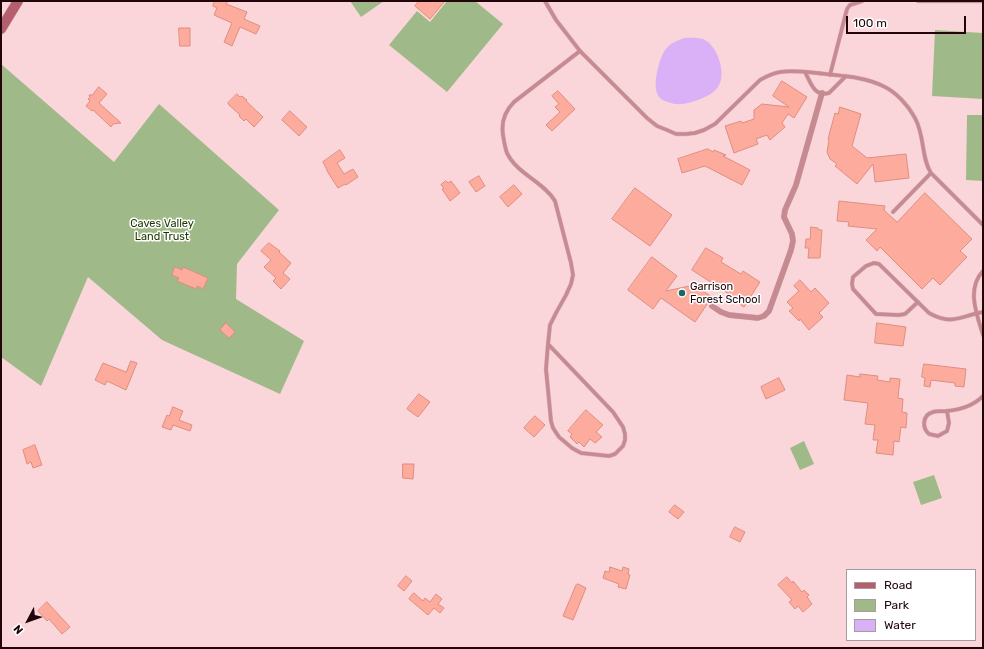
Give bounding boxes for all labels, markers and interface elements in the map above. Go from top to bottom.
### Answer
scale bar [848,8,968,34]
text: 100 m [853,16,887,30]
park label: Caves Valley Land Trust [130,217,194,243]
place label: Garrison Forest School [690,280,760,306]
marker: Garrison Forest School [677,288,687,298]
legend [846,569,976,641]
text: Road [884,578,912,592]
text: Park [884,598,909,612]
north arrow [8,601,48,641]
text: Water [884,618,916,632]
text: N [11,622,26,636]

